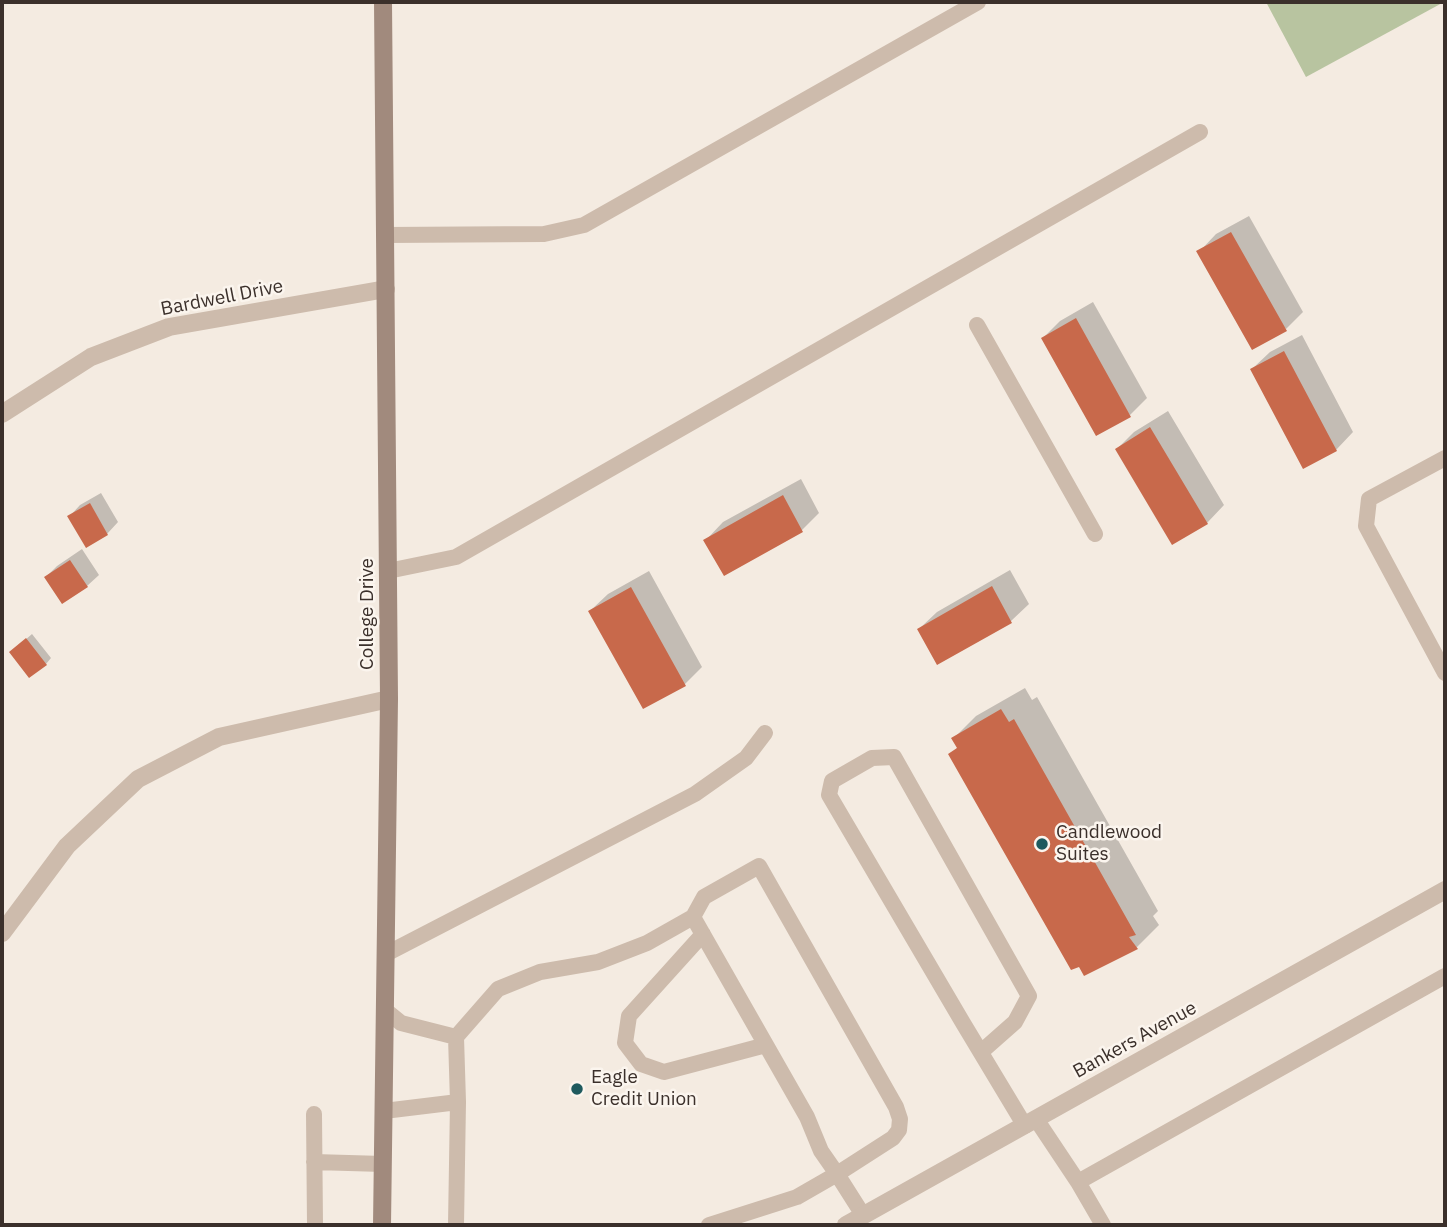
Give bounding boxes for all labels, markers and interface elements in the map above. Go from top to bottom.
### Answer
street label: Bardwell Drive [159,275,285,321]
street label: College Drive [357,558,379,670]
place label: Candlewood Suites [1056,822,1162,866]
marker: Candlewood Suites [1034,836,1050,852]
street label: Bankers Avenue [1069,997,1201,1083]
place label: Eagle Credit Union [591,1067,697,1111]
marker: Eagle Credit Union [569,1081,585,1097]

